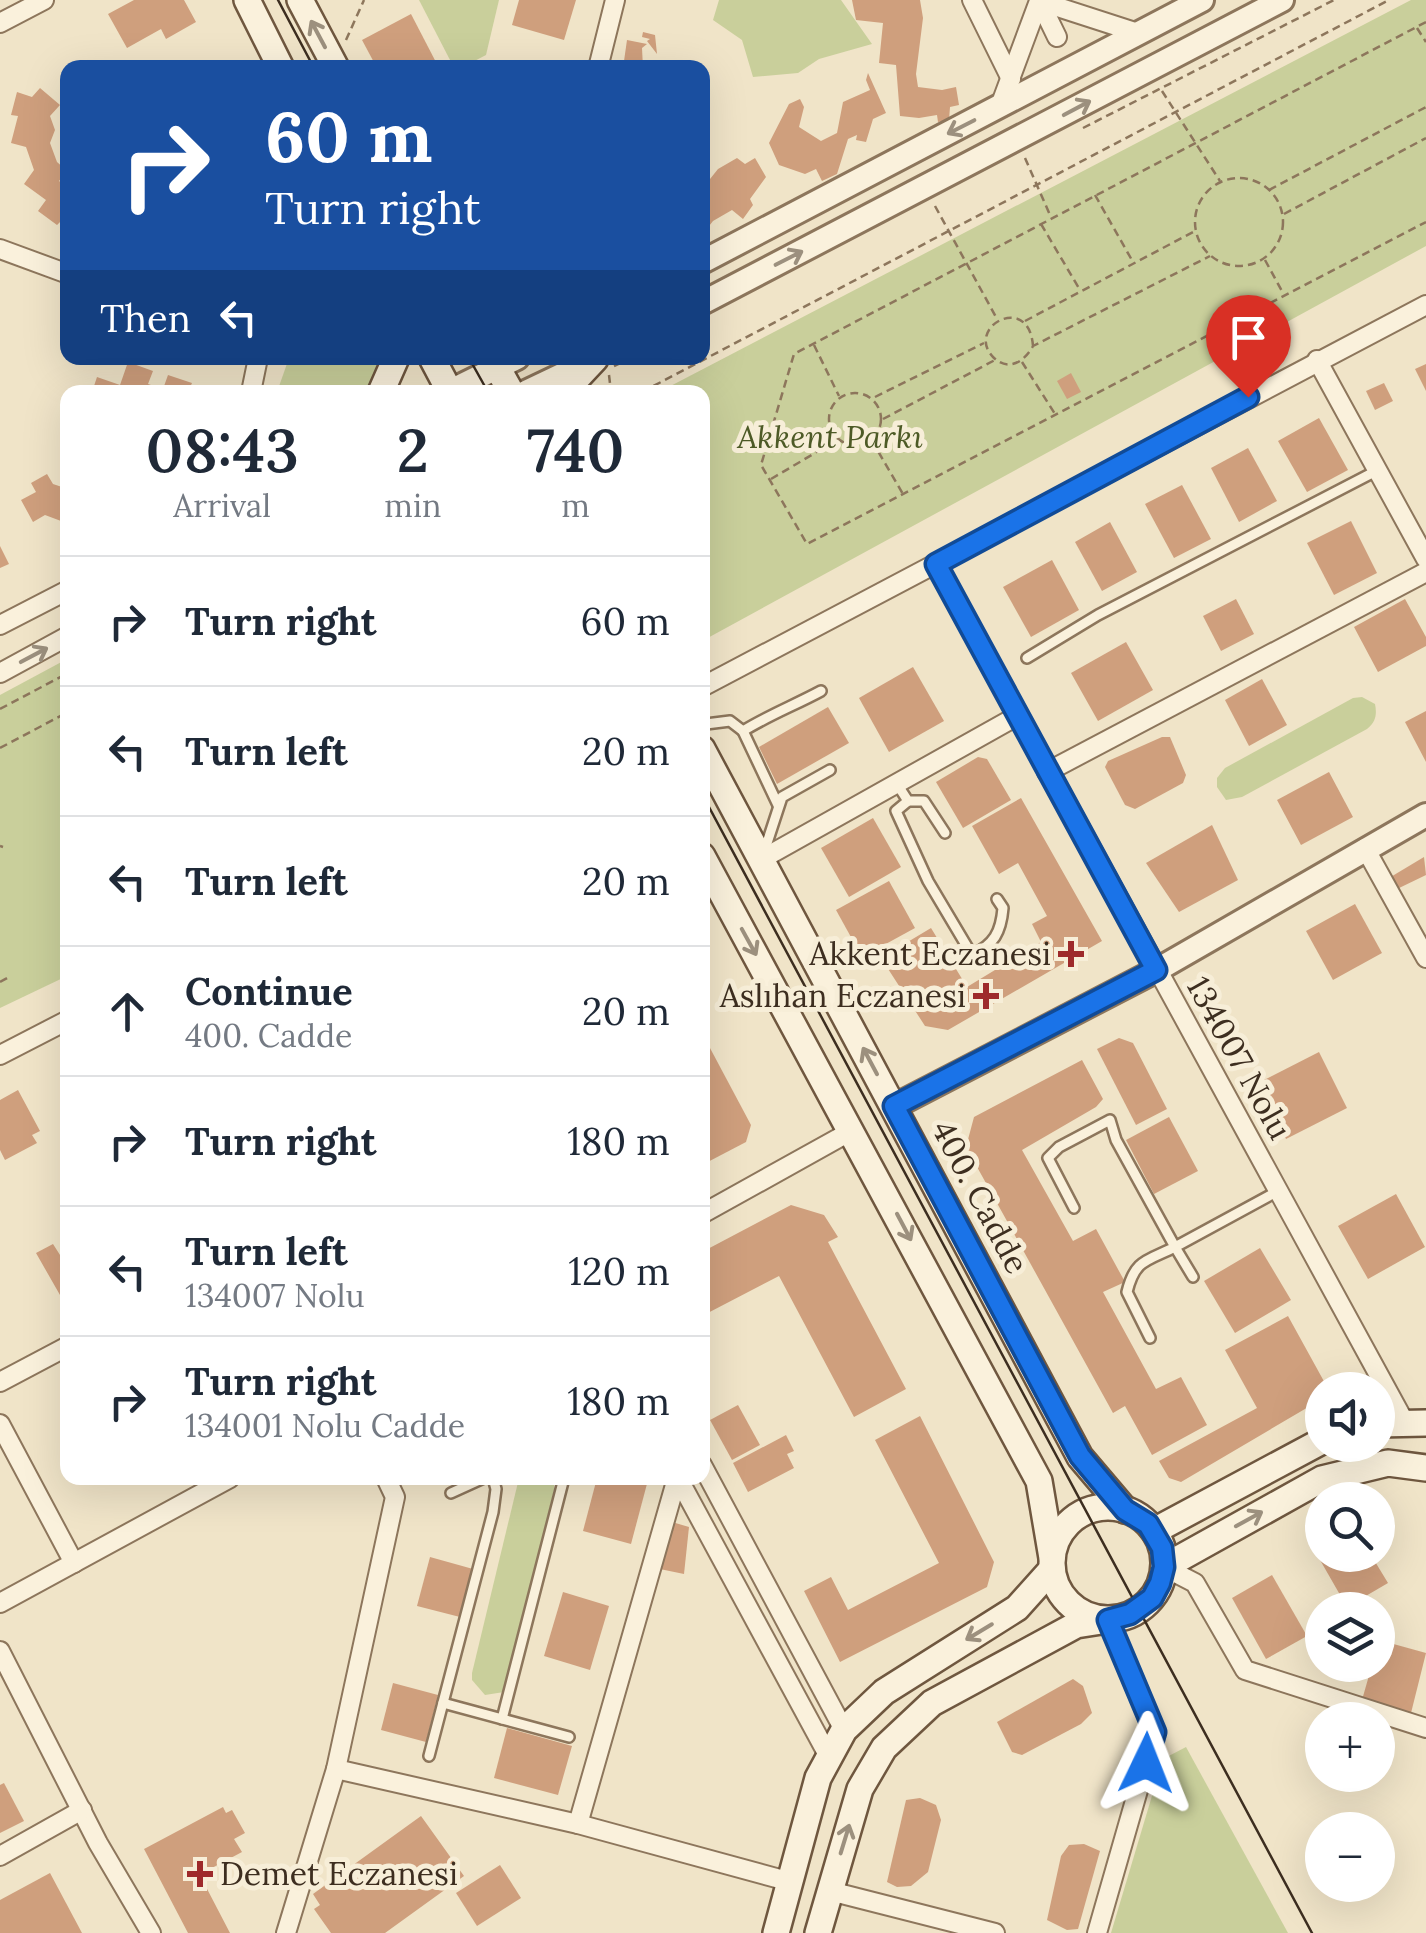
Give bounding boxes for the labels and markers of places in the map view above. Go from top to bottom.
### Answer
pin [1206,295,1291,398]
place label: Akkent Eczanesi [808,933,1051,974]
marker: Akkent Eczanesi [1060,943,1082,965]
place label: Aslıhan Eczanesi [719,975,966,1016]
marker: Aslıhan Eczanesi [975,985,997,1007]
place label: Demet Eczanesi [220,1853,458,1894]
marker: Demet Eczanesi [189,1863,211,1885]

